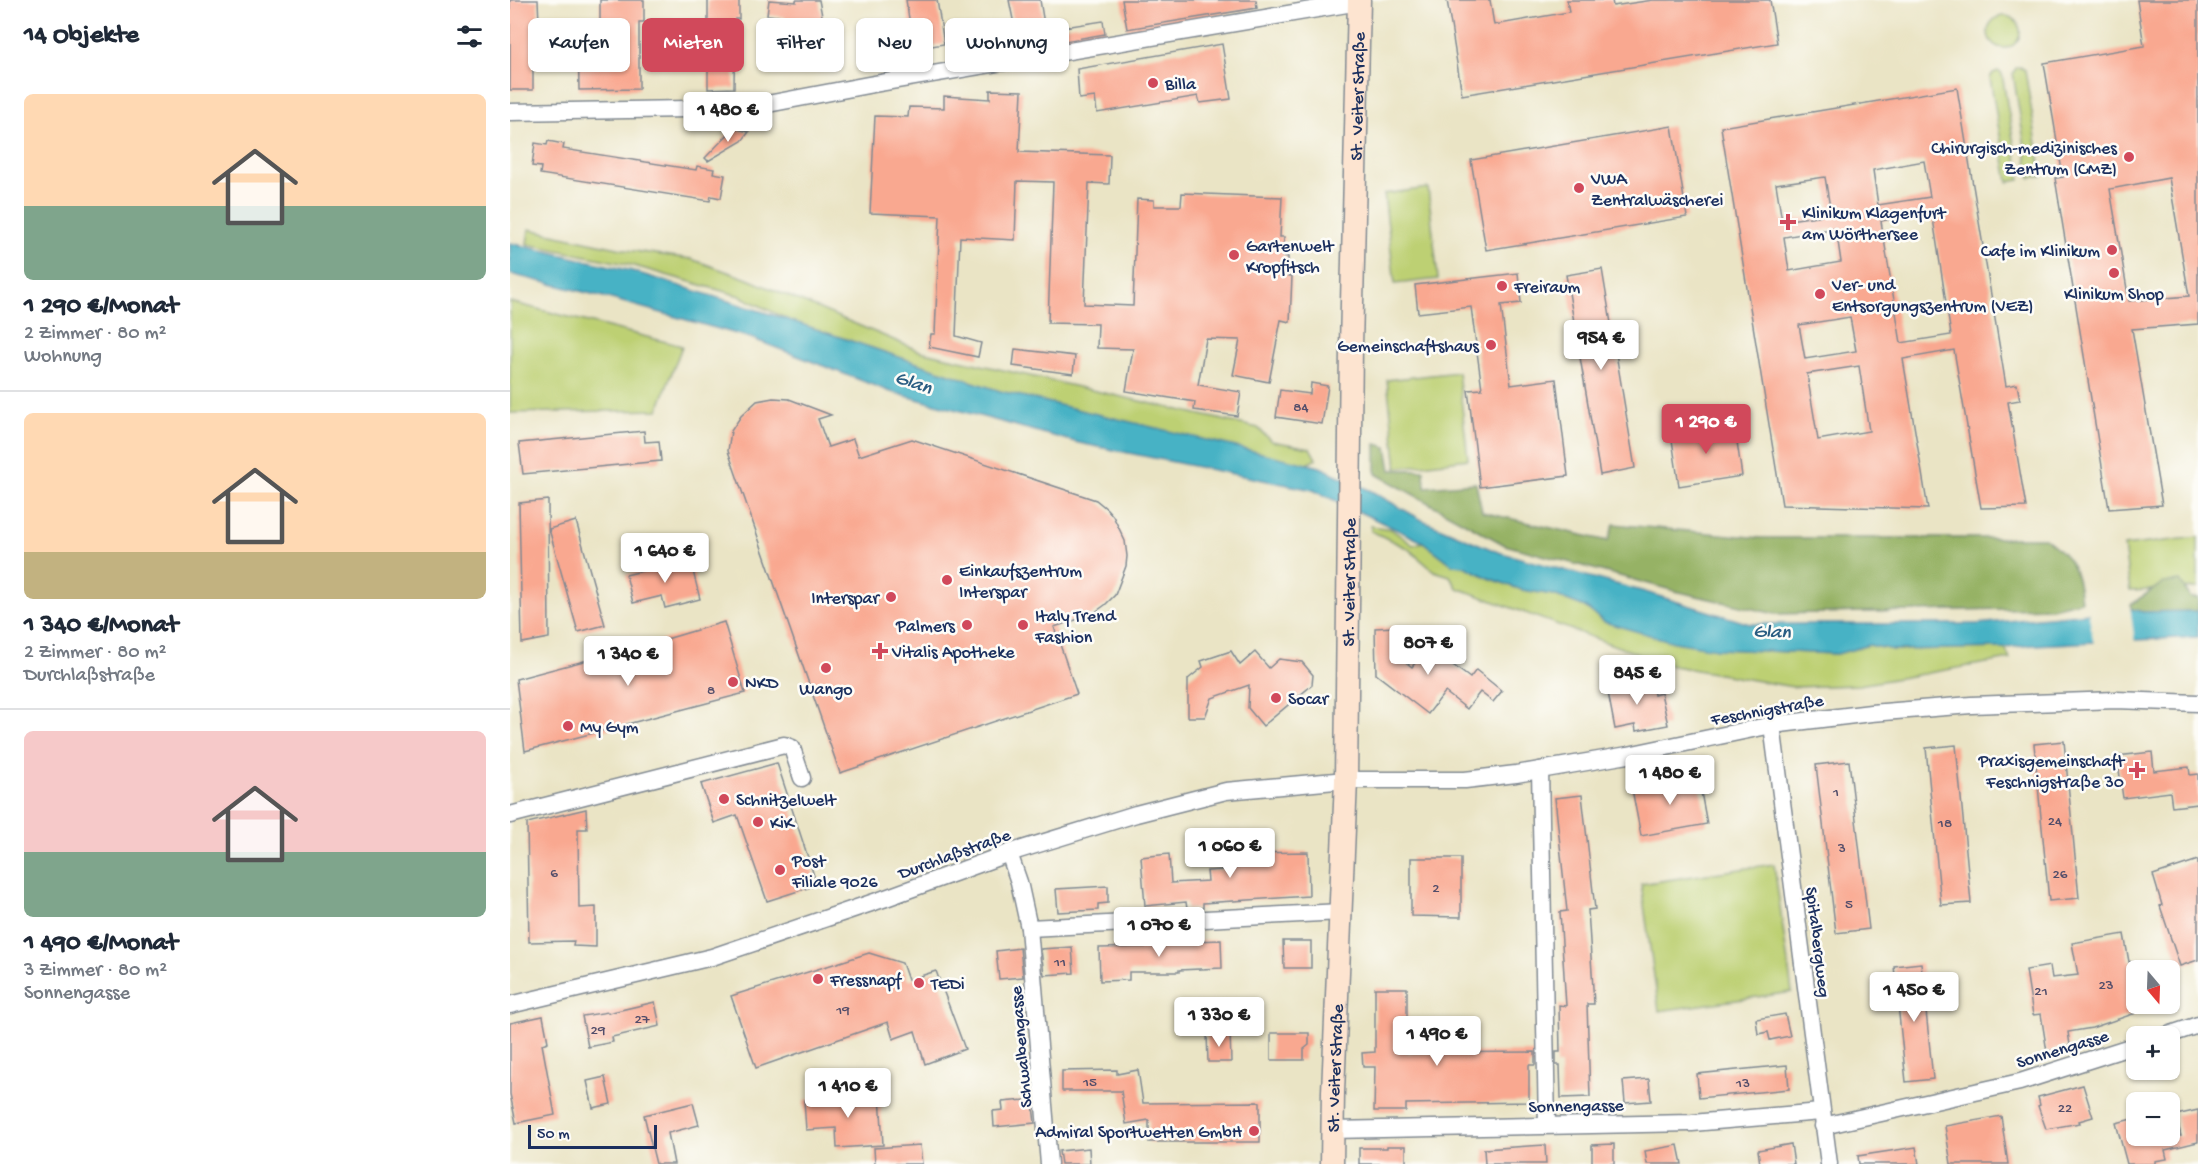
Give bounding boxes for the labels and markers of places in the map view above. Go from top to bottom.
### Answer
place label: Billa [1164,75,1197,96]
marker: Billa [1146,76,1160,90]
pin: 1 480 € [673,92,783,143]
place label: Chirurgisch-medizinisches Zentrum (CMZ) [1931,139,2118,181]
marker: Chirurgisch-medizinisches Zentrum (CMZ) [2122,150,2136,164]
place label: VWA Zentralwäscherei [1590,170,1723,212]
marker: VWA Zentralwäscherei [1572,181,1586,195]
place label: Klinikum Klagenfurt am Wörthersee [1802,204,1947,246]
marker: Klinikum Klagenfurt am Wörthersee [1779,213,1797,231]
place label: Gartenwelt Kropfitsch [1246,237,1335,279]
place label: Cafe im Klinikum [1981,242,2100,263]
marker: Cafe im Klinikum [2105,243,2119,257]
marker: Gartenwelt Kropfitsch [1227,248,1241,262]
marker: Klinikum Shop [2107,266,2121,280]
place label: Ver- und Entsorgungszentrum (VEZ) [1831,276,2034,318]
place label: Freiraum [1513,278,1581,299]
marker: Freiraum [1495,279,1509,293]
place label: Klinikum Shop [2064,285,2164,306]
marker: Ver- und Entsorgungszentrum (VEZ) [1813,287,1827,301]
pin: 954 € [1559,320,1643,371]
place label: Gemeinschaftshaus [1337,337,1480,358]
marker: Gemeinschaftshaus [1484,338,1498,352]
pin: 1 290 € [1651,404,1761,455]
pin: 1 640 € [610,533,720,584]
place label: Einkaufszentrum Interspar [959,562,1082,604]
marker: Einkaufszentrum Interspar [940,573,954,587]
place label: Interspar [811,589,881,610]
marker: Interspar [884,590,898,604]
place label: Italy Trend Fashion [1034,607,1117,649]
place label: Palmers [895,617,956,638]
marker: Palmers [960,618,974,632]
marker: Italy Trend Fashion [1016,618,1030,632]
pin: 807 € [1386,625,1470,676]
pin: 1 340 € [573,636,683,687]
place label: Vitalis Apotheke [891,643,1015,664]
marker: Vitalis Apotheke [873,644,887,658]
pin: 845 € [1595,655,1679,706]
marker: Wango [819,661,833,675]
place label: NKD [745,674,779,695]
marker: NKD [726,675,740,689]
place label: Wango [799,680,853,701]
place label: Socar [1288,690,1330,711]
marker: Socar [1269,691,1283,705]
place label: My Gym [580,718,639,739]
marker: My Gym [561,719,575,733]
place label: Praxisgemeinschaft Feschnigstraße 30 [1977,752,2126,794]
pin: 1 480 € [1615,755,1725,806]
marker: Praxisgemeinschaft Feschnigstraße 30 [2128,761,2146,779]
place label: Schnitzelwelt [736,791,837,812]
marker: Schnitzelwelt [717,792,731,806]
place label: KiK [770,814,796,835]
marker: KiK [751,815,765,829]
pin: 1 060 € [1175,828,1285,879]
place label: Post Filiale 9026 [791,852,879,894]
marker: Post Filiale 9026 [773,863,787,877]
pin: 1 070 € [1104,907,1214,958]
place label: Fressnapf [829,971,903,992]
marker: Fressnapf [811,972,825,986]
pin: 1 450 € [1859,972,1969,1023]
place label: TEDi [930,975,965,996]
marker: TEDi [912,976,926,990]
pin: 1 330 € [1164,997,1274,1048]
pin: 1 490 € [1382,1016,1492,1067]
pin: 1 410 € [793,1068,903,1119]
place label: Admiral Sportwetten GmbH [1035,1123,1243,1144]
marker: Admiral Sportwetten GmbH [1247,1124,1261,1138]

